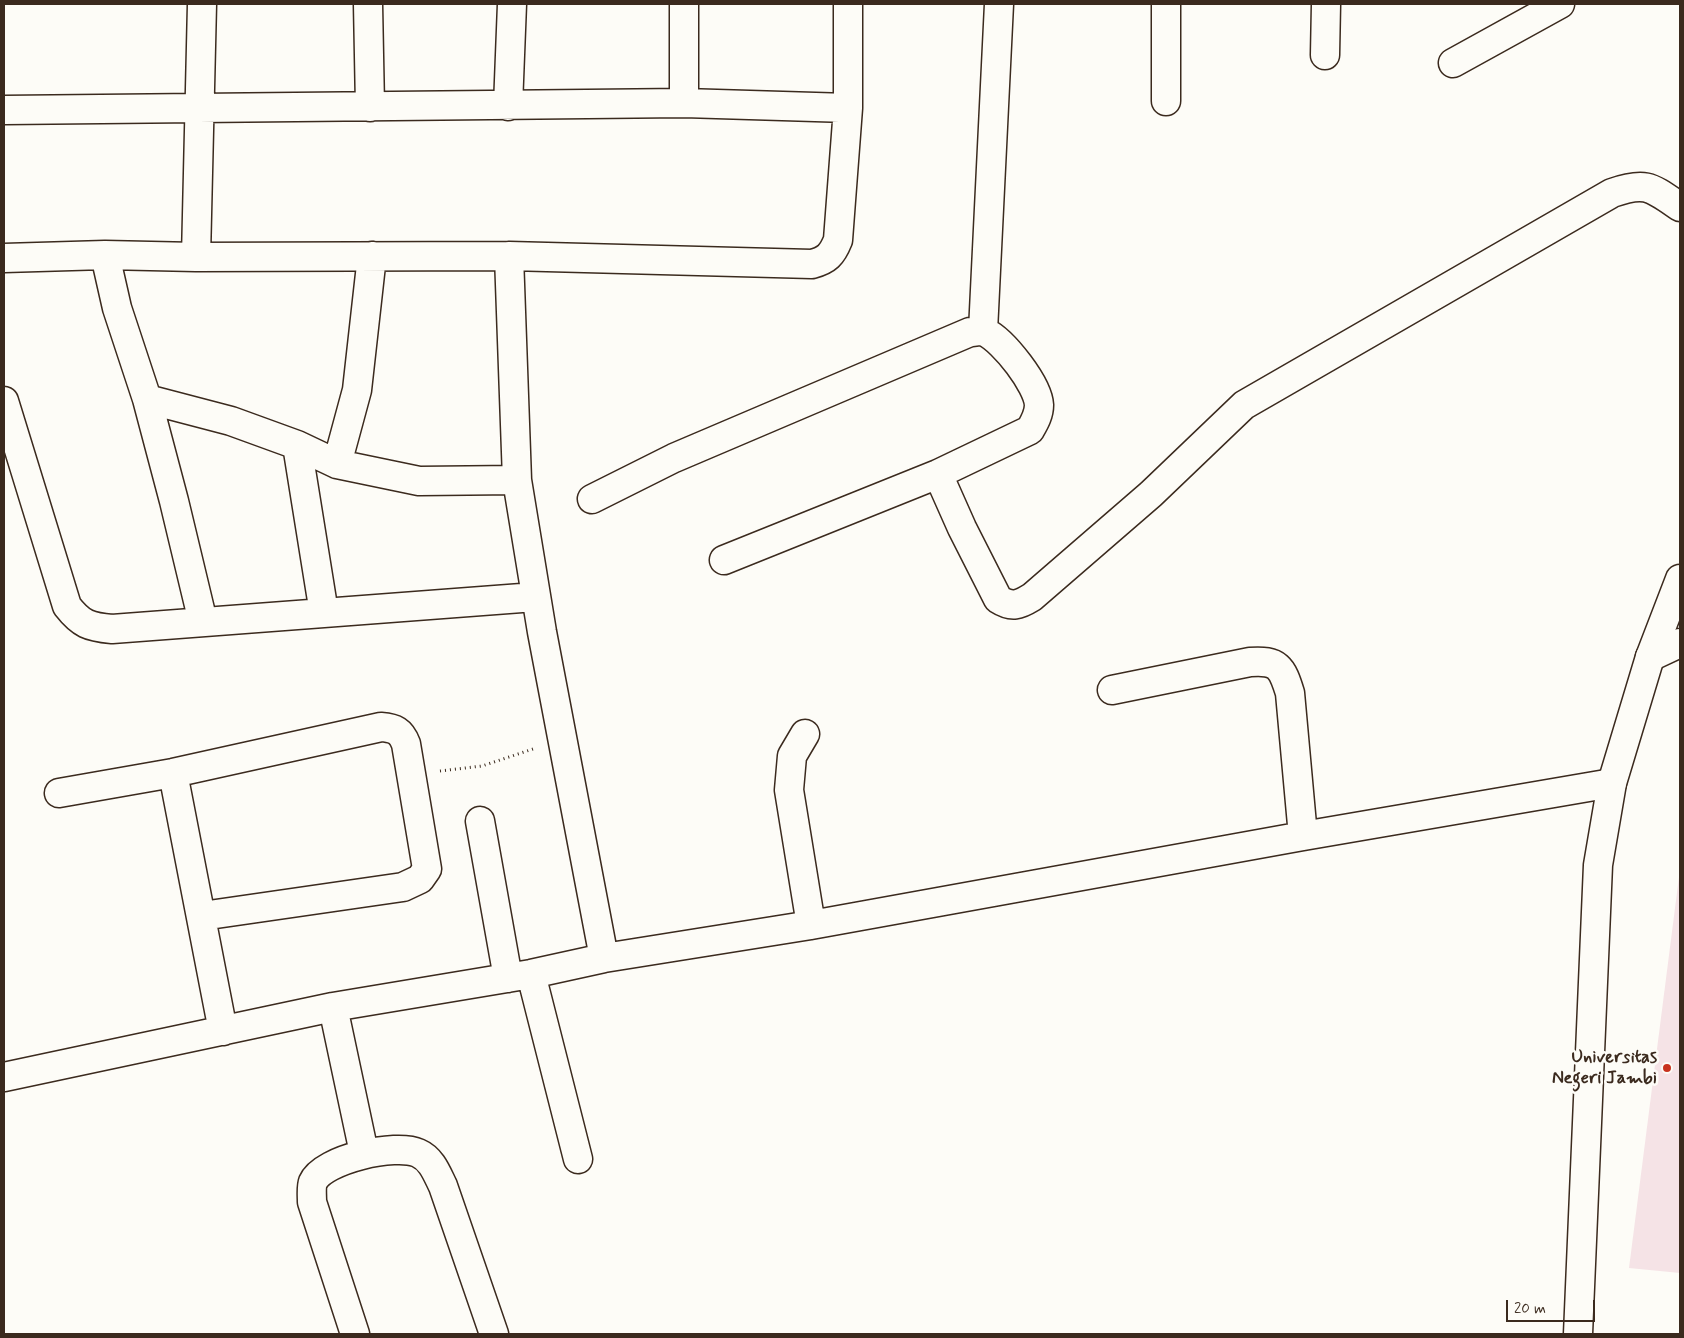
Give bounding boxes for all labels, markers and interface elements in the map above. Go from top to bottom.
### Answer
place label: Universitas Negeri Jambi [1552,1047,1657,1090]
marker: Universitas Negeri Jambi [1661,1062,1673,1074]
scale bar [1509,1290,1598,1322]
text: 20 m [1514,1299,1546,1319]

